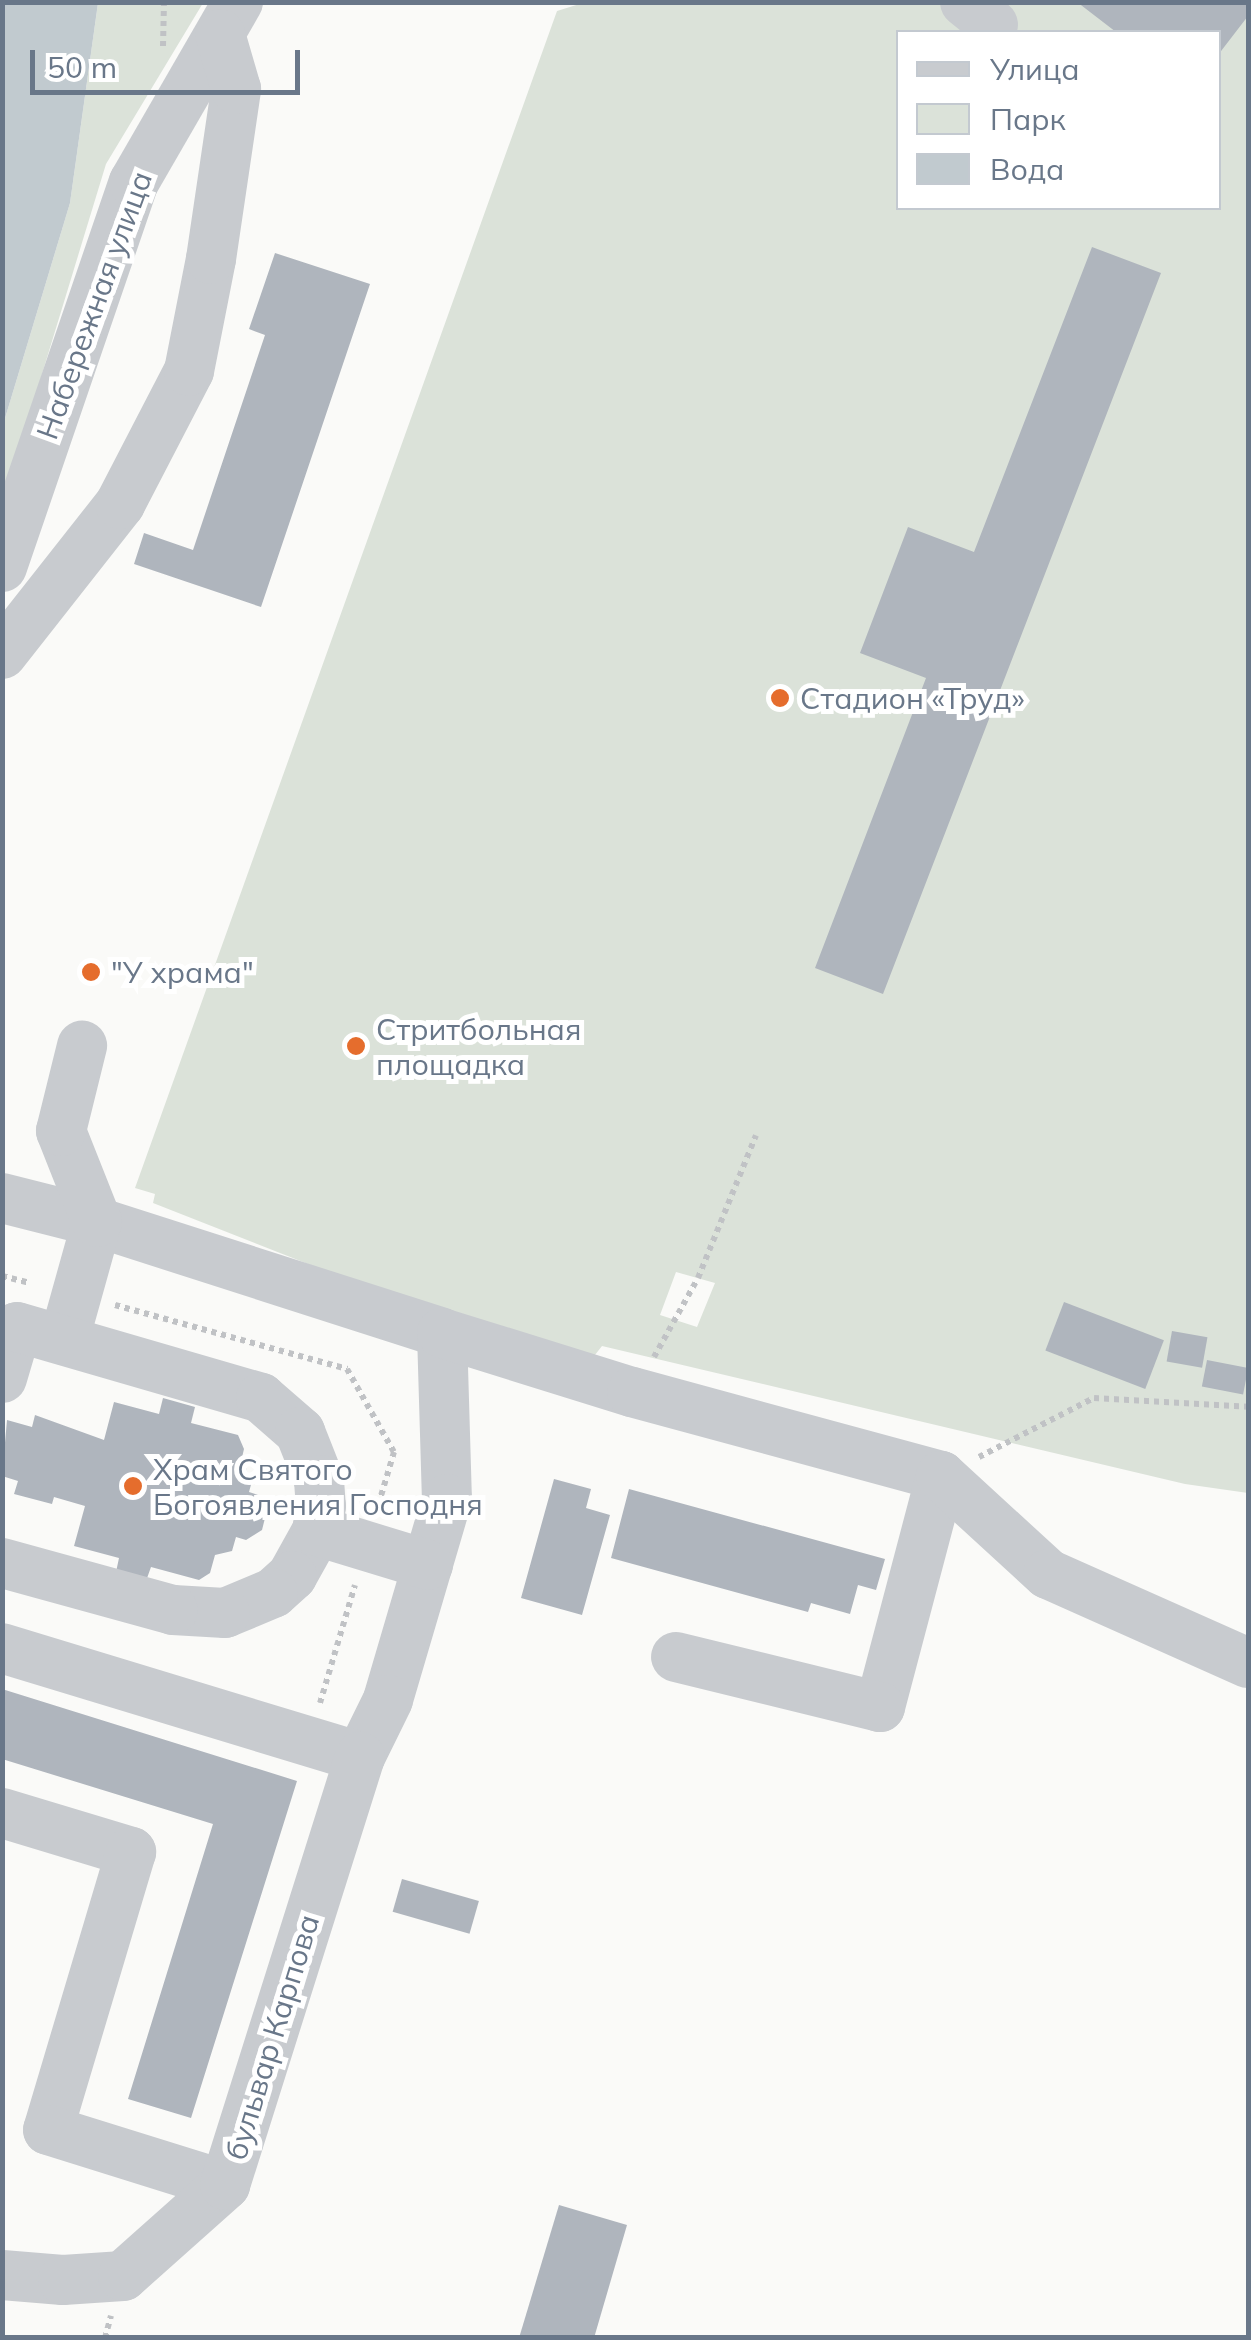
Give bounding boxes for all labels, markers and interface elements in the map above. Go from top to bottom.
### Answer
scale bar [35,30,305,92]
legend [896,30,1221,210]
text: 50 m [47,48,117,86]
text: Улица [990,50,1080,88]
text: Парк [990,100,1066,138]
text: Вода [990,150,1064,188]
street label: Набережная улица [29,166,159,444]
place label: Стадион «Труд» [800,680,1025,716]
marker: Стадион «Труд» [769,687,791,709]
place label: "У храма" [111,954,254,990]
marker: "У храма" [80,961,102,983]
place label: Стритбольная площадка [376,1011,581,1082]
marker: Стритбольная площадка [345,1035,367,1057]
place label: Храм Святого Богоявления Господня [153,1451,483,1522]
marker: Храм Святого Богоявления Господня [122,1475,144,1497]
street label: бульвар Карпова [218,1910,326,2164]

